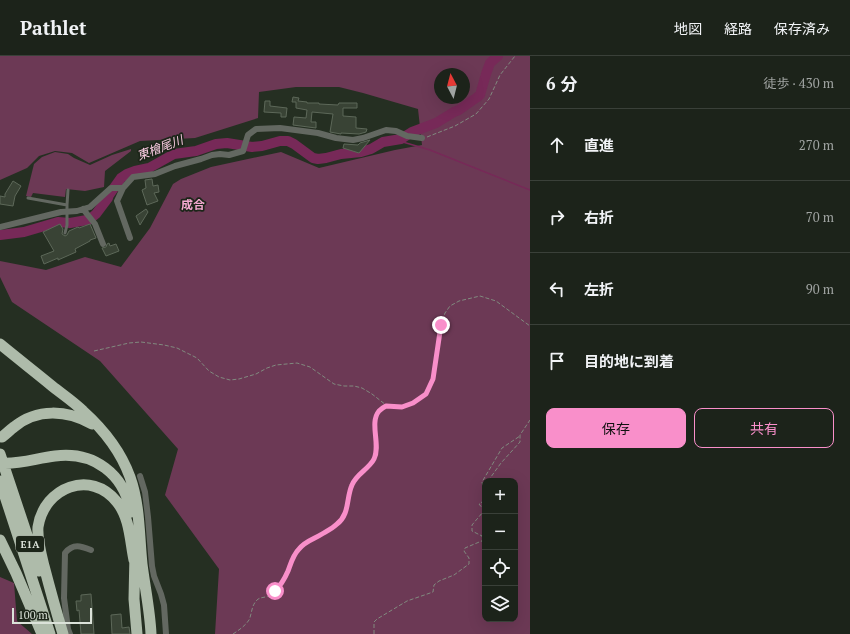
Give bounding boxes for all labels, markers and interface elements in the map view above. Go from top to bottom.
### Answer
text: Pathlet [20,15,86,40]
text: 地図 [674,19,702,38]
text: 経路 [724,19,752,38]
text: 保存済み [774,19,830,38]
north arrow [434,68,470,104]
text: 6 分 [546,72,577,95]
text: 徒歩 · 430 m [763,74,834,92]
water label: 東檜尾川 [135,131,187,163]
icon: ahead [546,134,568,156]
text: 直進 [584,135,614,155]
text: 270 m [799,136,834,154]
district label: 成合 [181,197,205,212]
icon: right [546,206,568,228]
text: 右折 [584,207,614,227]
text: 70 m [806,208,834,226]
icon: left [546,278,568,300]
text: 左折 [584,279,614,299]
text: 90 m [806,280,834,298]
route end [432,316,450,334]
icon: arrive [546,350,568,372]
text: 目的地に到着 [584,351,674,371]
button: 保存 [546,408,686,448]
button: 共有 [694,408,834,448]
map controls [482,478,518,622]
button: + [482,478,518,514]
button: − [482,514,518,550]
road number: E1A [16,536,44,552]
button: locate [482,550,518,586]
route start [266,582,284,600]
button: layers [482,586,518,622]
scale bar [12,606,92,625]
text: 100 m [18,608,48,622]

